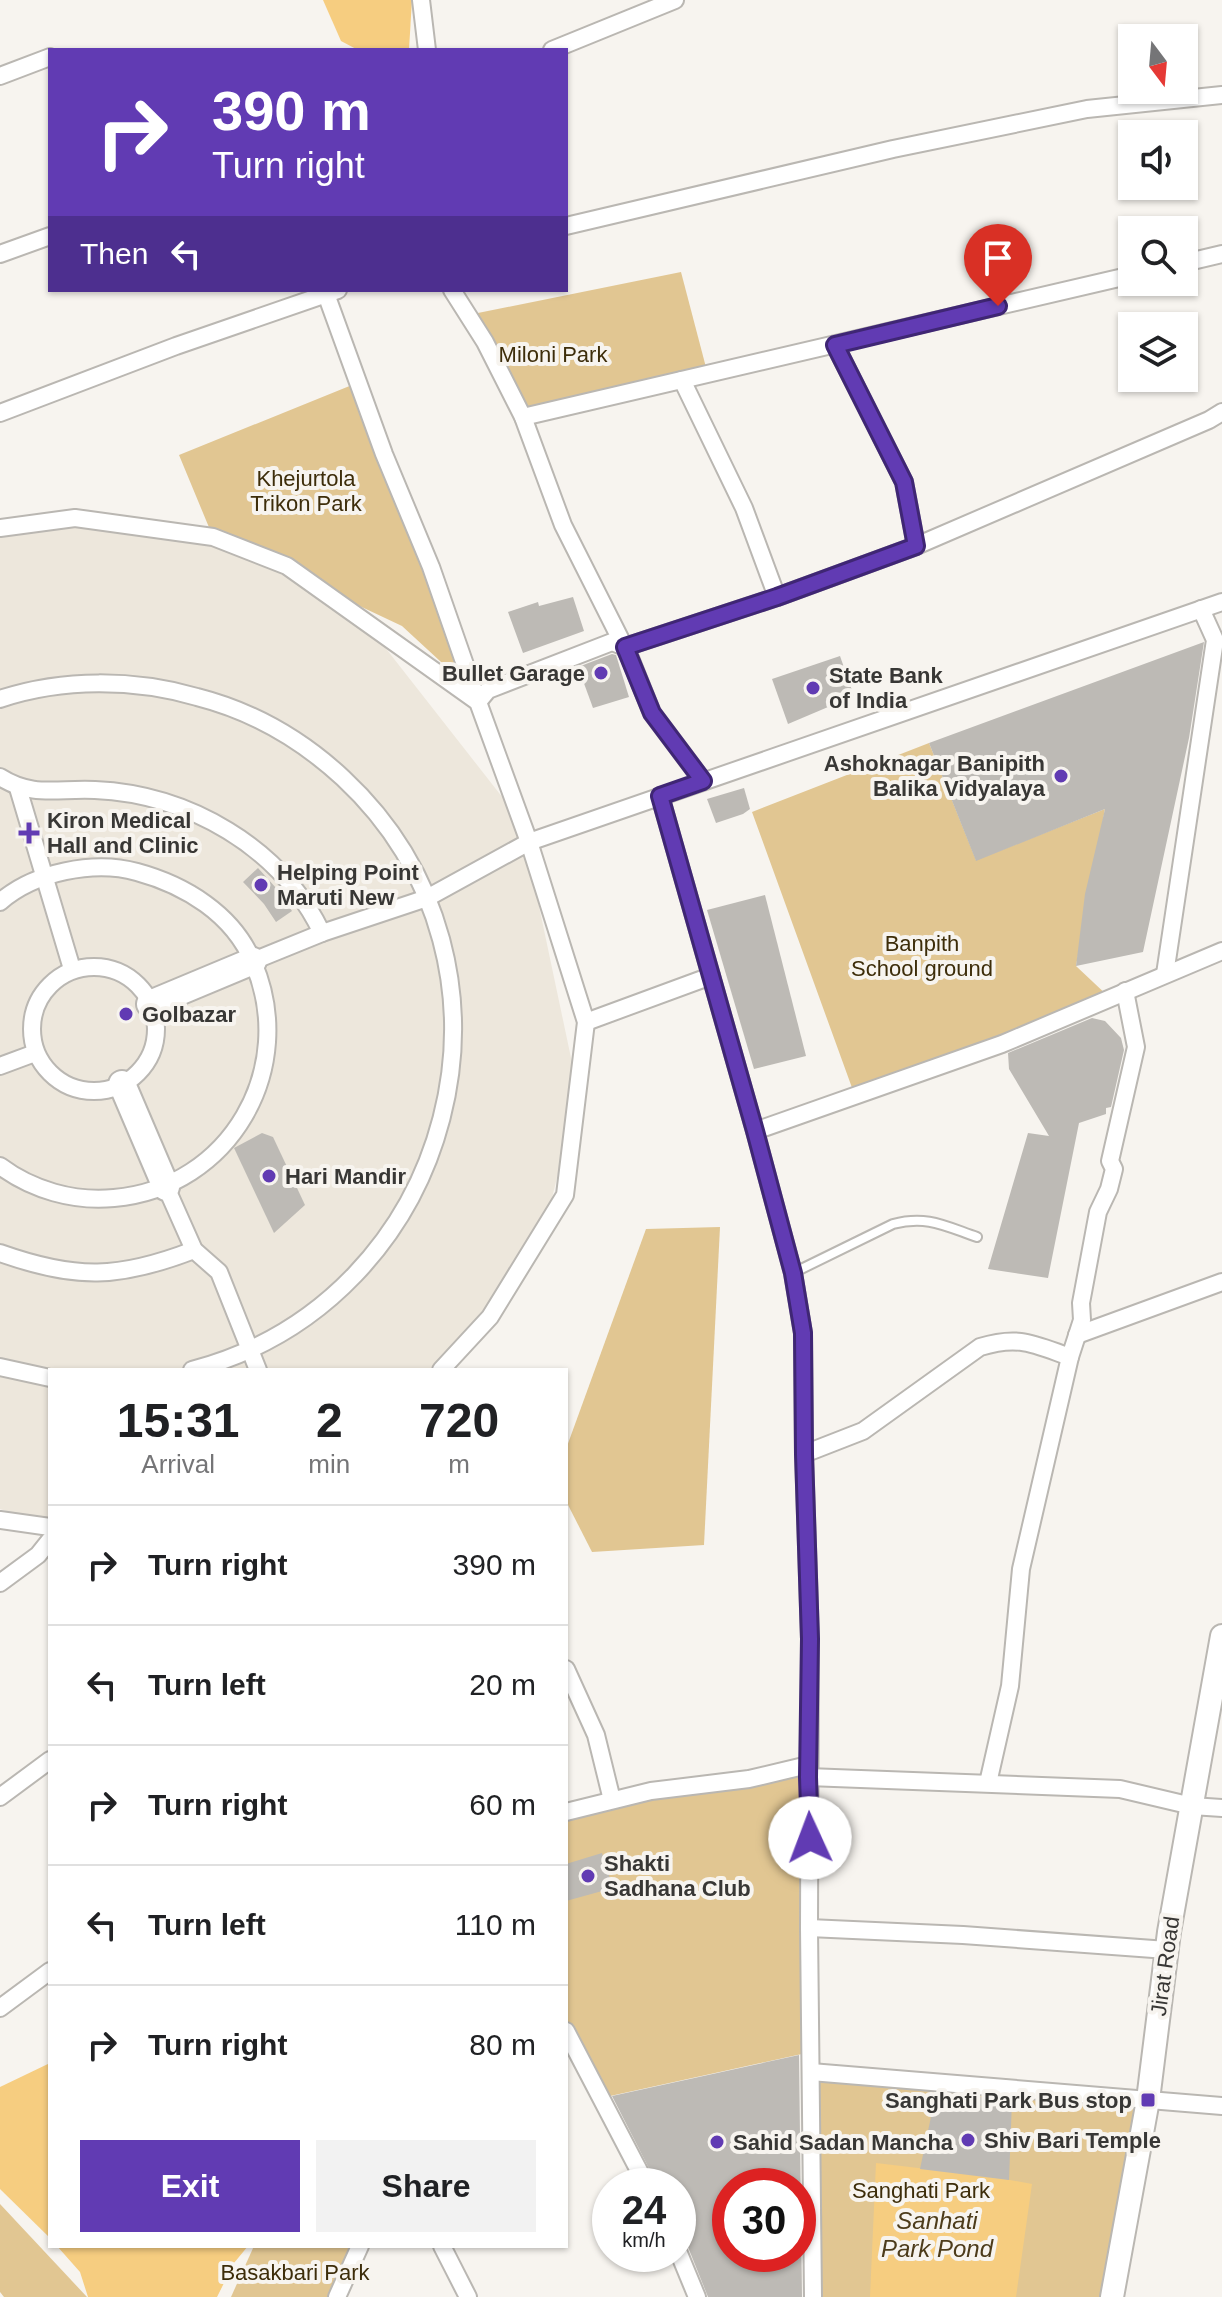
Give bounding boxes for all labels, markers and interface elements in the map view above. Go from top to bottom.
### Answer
north arrow [1118,24,1198,104]
map controls [1118,24,1198,392]
text: 390 m [212,79,371,142]
icon: right [80,80,184,184]
button: sound [1118,120,1198,200]
text: Turn right [212,145,365,186]
button: search [1118,216,1198,296]
pin [964,224,1032,306]
icon: left [164,232,208,276]
icon: arrive [976,236,1020,280]
text: Then [80,237,148,270]
button: layers [1118,312,1198,392]
park label: Miloni Park [499,342,608,367]
park label: Khejurtola Trikon Park [250,466,363,516]
place label: Bullet Garage [442,661,585,686]
place label: State Bank of India [829,663,943,713]
marker: Bullet Garage [592,664,610,682]
marker: State Bank of India [804,679,822,697]
place label: Ashoknagar Banipith Balika Vidyalaya [824,751,1046,801]
marker: Ashoknagar Banipith Balika Vidyalaya [1052,767,1070,785]
place label: Kiron Medical Hall and Clinic [47,808,199,858]
marker: Kiron Medical Hall and Clinic [18,822,40,844]
place label: Helping Point Maruti New [277,860,419,910]
marker: Helping Point Maruti New [252,876,270,894]
park label: Banpith School ground [851,931,993,981]
place label: Golbazar [142,1002,237,1027]
marker: Golbazar [117,1005,135,1023]
place label: Hari Mandir [285,1164,406,1189]
marker: Hari Mandir [260,1167,278,1185]
text: 15:31 [117,1394,240,1447]
text: 2 [316,1394,343,1447]
text: 720 [419,1394,499,1447]
text: Arrival [141,1449,215,1479]
text: min [308,1449,350,1479]
text: m [448,1449,470,1479]
icon: right [80,1543,124,1587]
text: Turn right [148,1548,287,1581]
text: 390 m [453,1548,536,1581]
icon: left [80,1663,124,1707]
text: Turn left [148,1668,266,1701]
text: 20 m [469,1668,536,1701]
icon: right [80,1783,124,1827]
text: Turn right [148,1788,287,1821]
text: 60 m [469,1788,536,1821]
position arrow [768,1796,852,1880]
place label: Shakti Sadhana Club [604,1851,751,1901]
marker: Shakti Sadhana Club [579,1867,597,1885]
icon: left [80,1903,124,1947]
text: Turn left [148,1908,266,1941]
text: 110 m [455,1908,536,1941]
street label: Jirat Road [1146,1915,1184,2017]
icon: right [80,2023,124,2067]
text: Turn right [148,2028,287,2061]
text: 80 m [469,2028,536,2061]
place label: Sanghati Park Bus stop [885,2088,1132,2113]
marker: Sanghati Park Bus stop [1139,2091,1157,2109]
place label: Shiv Bari Temple [984,2128,1161,2153]
place label: Sahid Sadan Mancha [733,2130,954,2155]
marker: Shiv Bari Temple [959,2131,977,2149]
marker: Sahid Sadan Mancha [708,2133,726,2151]
button: Exit [80,2140,300,2232]
button: Share [316,2140,536,2232]
speed limit sign: 30 [712,2168,816,2272]
park label: Sanghati Park [852,2178,991,2203]
text: 24 [622,2188,666,2232]
water label: Sanhati Park Pond [881,2207,994,2262]
text: km/h [622,2229,666,2251]
park label: Basakbari Park [220,2260,371,2285]

